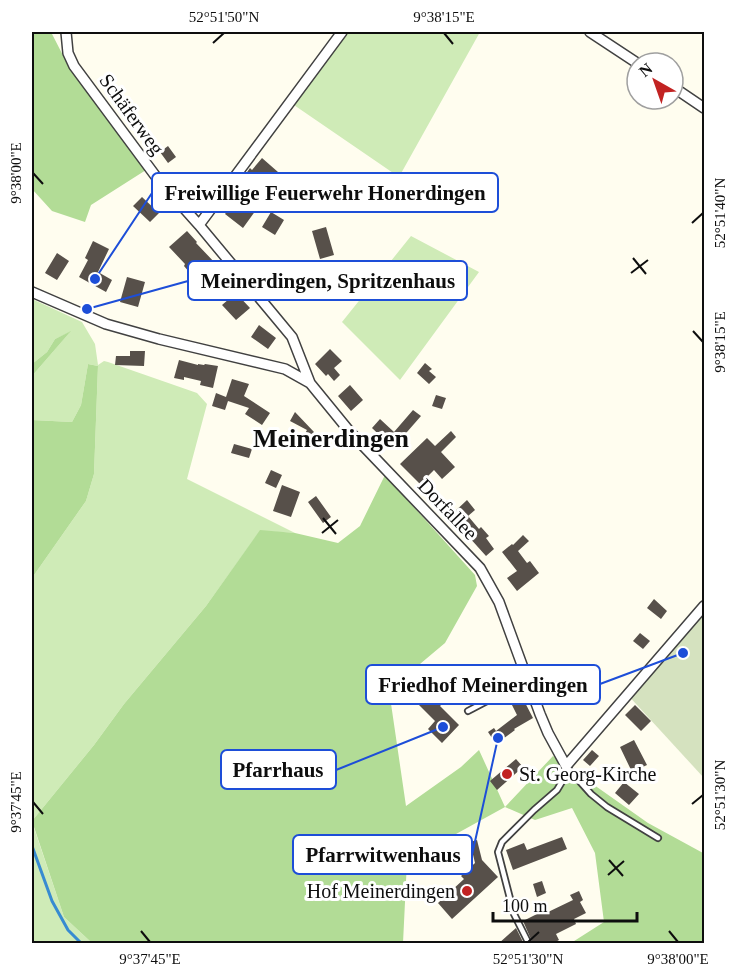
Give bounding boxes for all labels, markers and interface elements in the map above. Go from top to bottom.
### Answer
text: 52°51'50"N [189,9,259,25]
text: 9°38'15"E [413,9,475,25]
north arrow [625,51,685,111]
text: N [636,59,656,80]
street label: Schäferweg [95,69,169,159]
text: 9°38'00"E [8,142,24,204]
callout: Freiwillige Feuerwehr Honerdingen [152,173,498,212]
text: 52°51'40"N [712,178,728,248]
text: Freiwillige Feuerwehr Honerdingen [164,181,486,205]
callout: Meinerdingen, Spritzenhaus [188,261,467,300]
text: Meinerdingen, Spritzenhaus [201,269,455,293]
text: 9°38'15"E [712,311,728,373]
district label: Meinerdingen [253,424,410,453]
street label: Dorfallee [414,474,482,544]
callout: Friedhof Meinerdingen [366,665,600,704]
text: Friedhof Meinerdingen [378,673,588,697]
callout: Pfarrhaus [221,750,336,789]
text: Pfarrhaus [233,758,324,782]
text: 52°51'30"N [712,760,728,830]
place label: St. Georg-Kirche [519,763,656,786]
marker: St. Georg-Kirche [500,767,514,781]
text: 9°37'45"E [8,771,24,833]
callout: Pfarrwitwenhaus [293,835,472,874]
text: Pfarrwitwenhaus [305,843,461,867]
place label: Hof Meinerdingen [307,880,455,903]
marker: Hof Meinerdingen [460,884,474,898]
scale bar [493,885,637,923]
text: 100 m [502,896,548,916]
text: 9°37'45"E [119,951,181,967]
text: 52°51'30"N [493,951,563,967]
text: 9°38'00"E [647,951,709,967]

